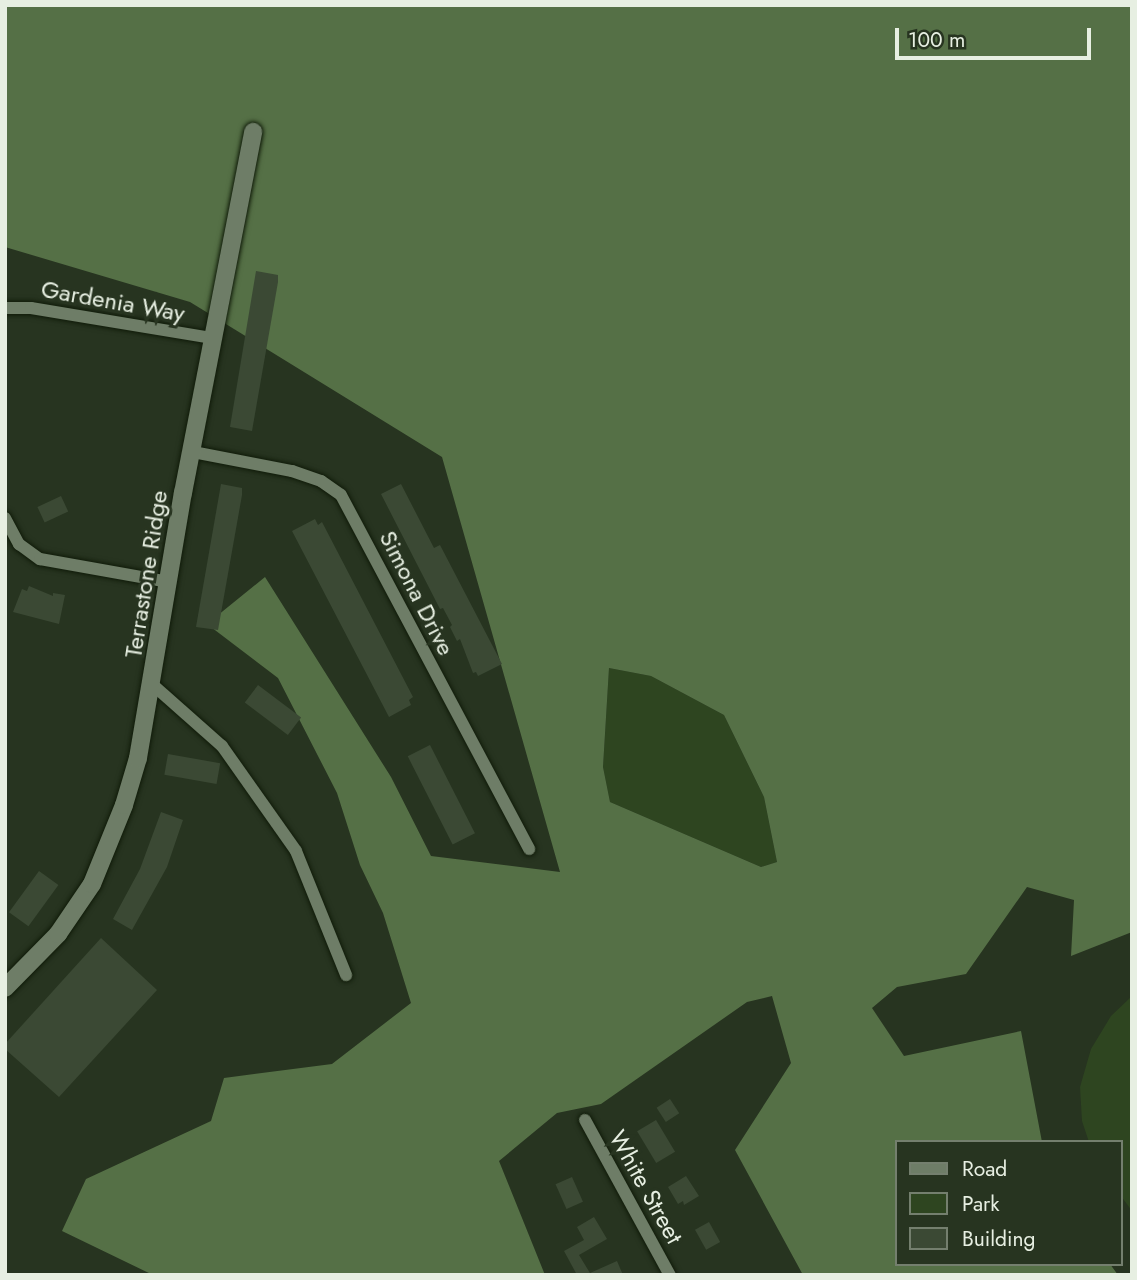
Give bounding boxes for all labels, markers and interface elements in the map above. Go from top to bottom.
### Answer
scale bar [899,14,1095,58]
text: 100 m [908,25,965,55]
street label: Gardenia Way [39,274,187,328]
street label: Terrastone Ridge [119,488,173,660]
street label: Simona Drive [373,526,461,660]
street label: White Street [603,1125,689,1249]
legend [895,1140,1123,1266]
text: Road [962,1154,1007,1184]
text: Park [962,1189,999,1219]
text: Building [962,1224,1035,1254]

